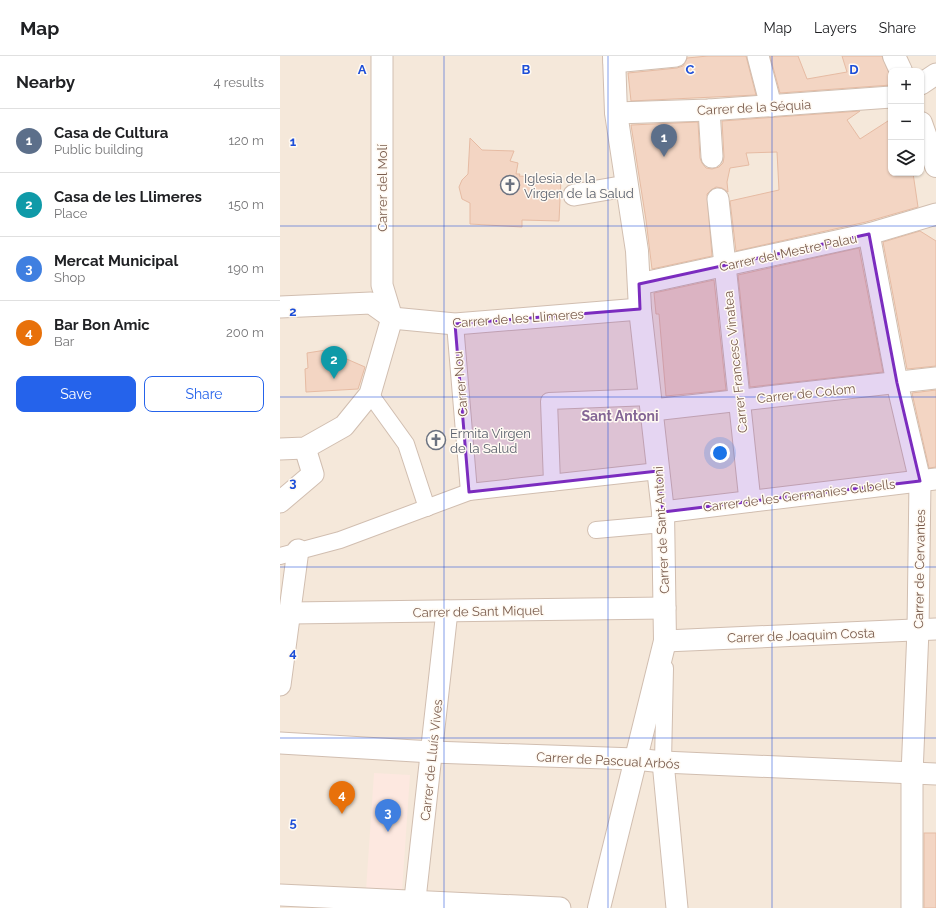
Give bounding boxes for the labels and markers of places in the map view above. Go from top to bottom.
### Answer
pin: 1 [651,124,677,157]
place label: Iglesia de la Virgen de la Salud [524,171,634,201]
church icon: Iglesia de la Virgen de la Salud [499,174,521,196]
pin: 2 [321,346,347,379]
place label: Ermita Virgen de la Salud [450,426,531,456]
church icon: Ermita Virgen de la Salud [425,429,447,451]
pin: 4 [329,781,355,814]
pin: 3 [375,799,401,832]

